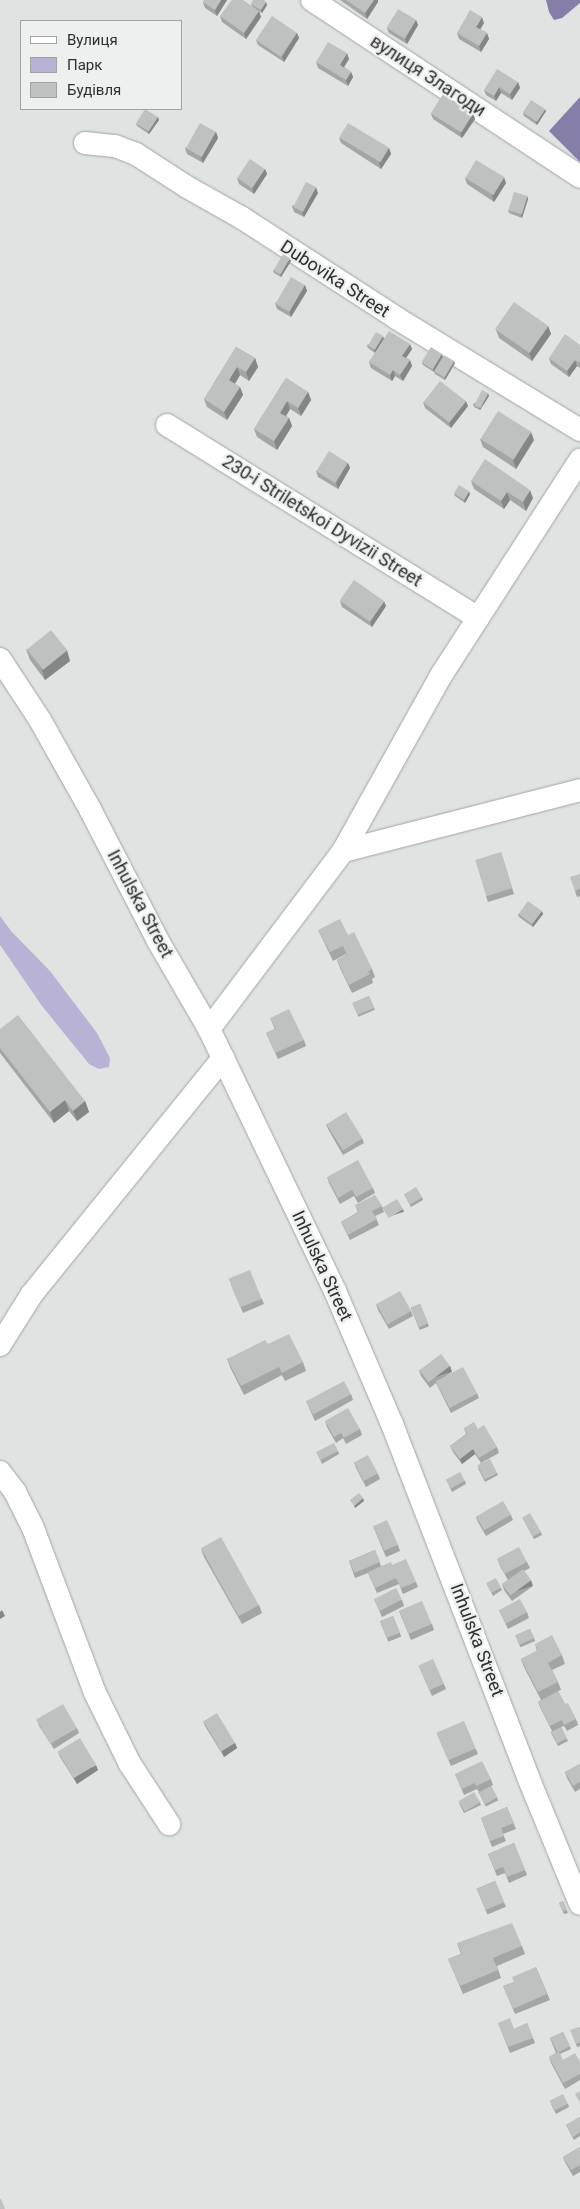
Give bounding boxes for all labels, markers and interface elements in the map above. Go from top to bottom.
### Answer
legend [20,20,182,110]
text: Вулиця [67,31,118,49]
street label: вулиця Злагоди [366,31,490,121]
text: Парк [67,56,102,74]
text: Будівля [67,81,121,99]
street label: Dubovika Street [276,236,394,322]
street label: 230-i Striletskoi Dyvizii Street [218,450,426,592]
street label: Inhulska Street [102,846,178,962]
street label: Inhulska Street [287,1207,357,1325]
street label: Inhulska Street [446,1580,508,1700]

